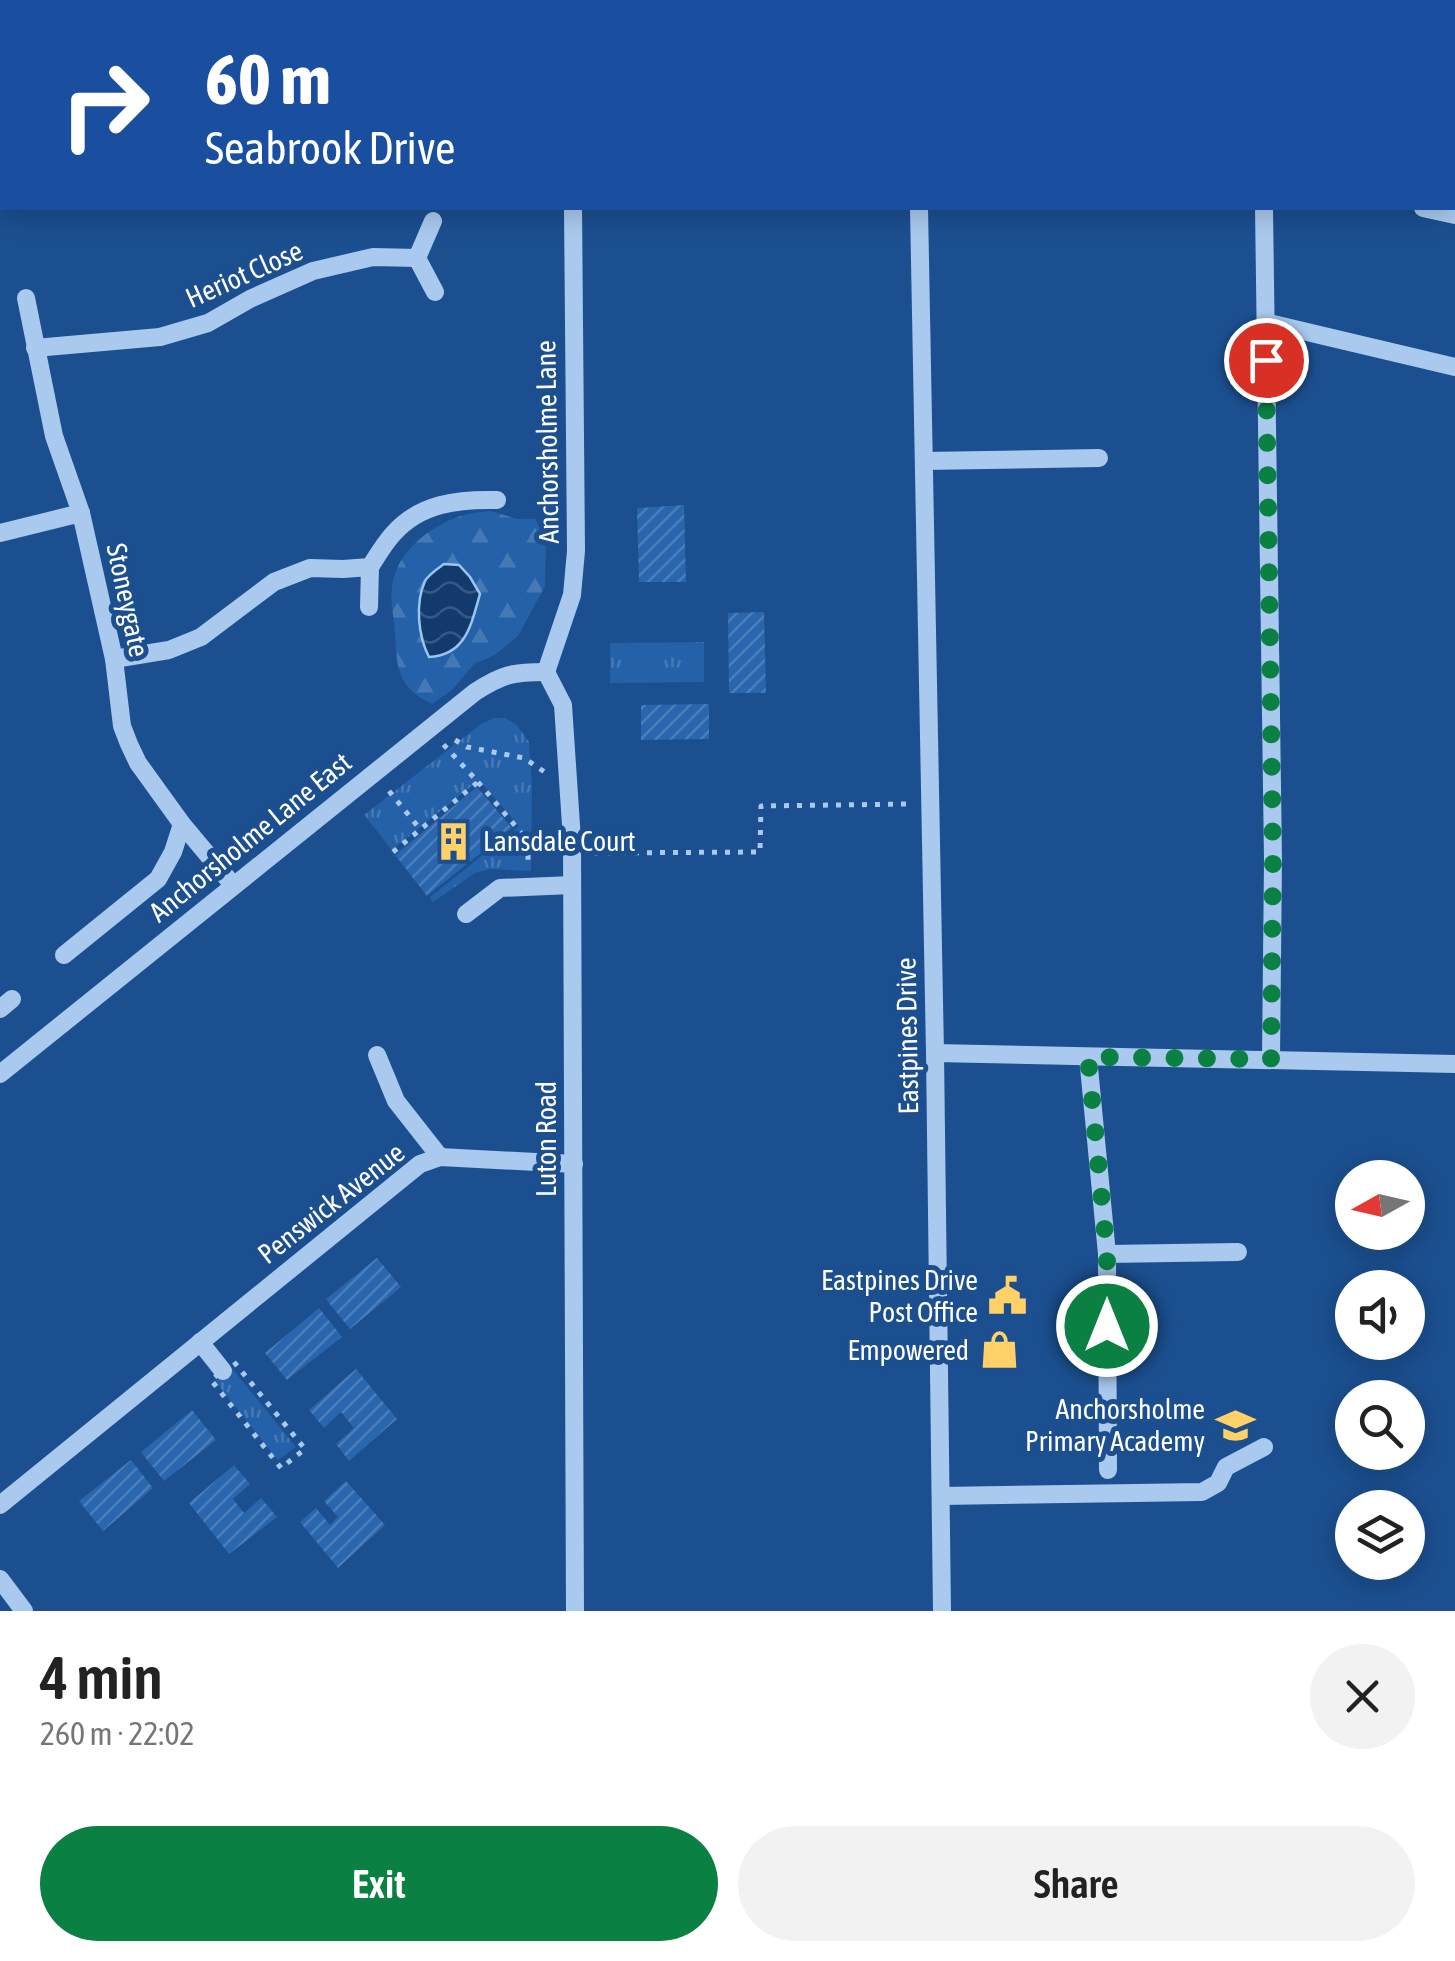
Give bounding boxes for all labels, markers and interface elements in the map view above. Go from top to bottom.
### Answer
text: 60 m [205,39,331,119]
icon: right [40,40,170,170]
text: Seabrook Drive [205,122,455,174]
street label: Heriot Close [181,234,307,314]
pin [1224,318,1309,403]
icon: arrive [1239,333,1294,388]
street label: Anchorsholme Lane [529,340,565,544]
street label: Stoneygate [100,540,156,660]
street label: Anchorsholme Lane East [143,746,357,928]
building icon: Lansdale Court [432,820,474,862]
place label: Lansdale Court [483,825,636,857]
street label: Eastpines Drive [890,957,924,1115]
street label: Luton Road [530,1081,562,1197]
street label: Penswick Avenue [251,1136,411,1270]
north arrow [1335,1160,1425,1250]
map controls [1335,1160,1425,1580]
place label: Eastpines Drive Post Office [821,1264,978,1328]
button: sound [1335,1270,1425,1360]
position arrow [1055,1274,1159,1378]
public building icon: Eastpines Drive Post Office [987,1275,1029,1317]
shop icon: Empowered [978,1329,1020,1371]
place label: Empowered [848,1334,969,1366]
button: search [1335,1380,1425,1470]
place label: Anchorsholme Primary Academy [1025,1393,1205,1457]
school or university icon: Anchorsholme Primary Academy [1214,1404,1256,1446]
button: layers [1335,1490,1425,1580]
text: 4 min [40,1643,163,1712]
button: close [1310,1644,1415,1749]
text: 260 m · 22:02 [40,1715,195,1752]
button: Exit [40,1826,718,1941]
button: Share [738,1826,1415,1941]

